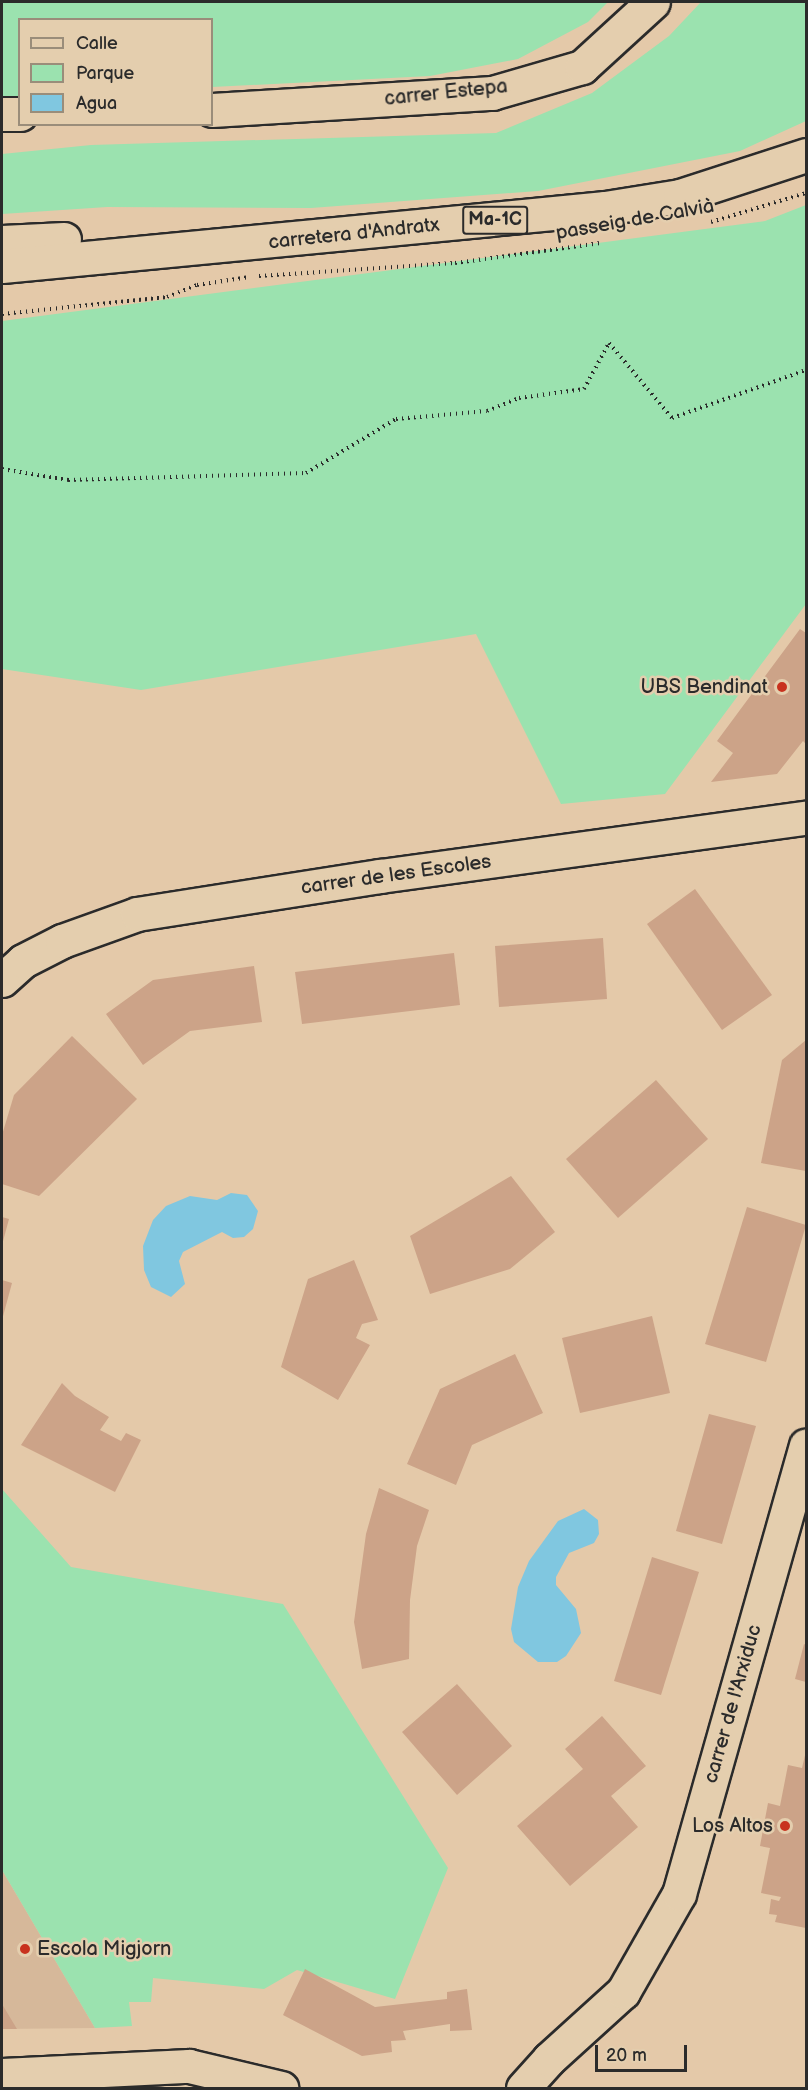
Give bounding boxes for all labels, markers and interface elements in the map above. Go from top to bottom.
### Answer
legend [18,18,213,126]
text: Calle [76,33,118,54]
text: Parque [76,63,134,84]
street label: carrer Estepa [383,75,509,111]
text: Agua [76,93,117,114]
street label: passeig de Calvià [554,194,716,246]
road number: Ma-1C [462,205,528,235]
street label: carretera d'Andratx [267,213,441,255]
place label: UBS Bendinat [640,675,768,699]
marker: UBS Bendinat [773,678,791,696]
street label: carrer de les Escoles [299,850,493,900]
street label: carrer de l'Arxiduc [699,1622,767,1786]
place label: Los Altos [692,1814,773,1838]
marker: Los Altos [778,1819,792,1833]
place label: Escola Migjorn [37,1937,171,1961]
marker: Escola Migjorn [18,1942,32,1956]
scale bar [598,2033,690,2071]
text: 20 m [606,2045,647,2066]

